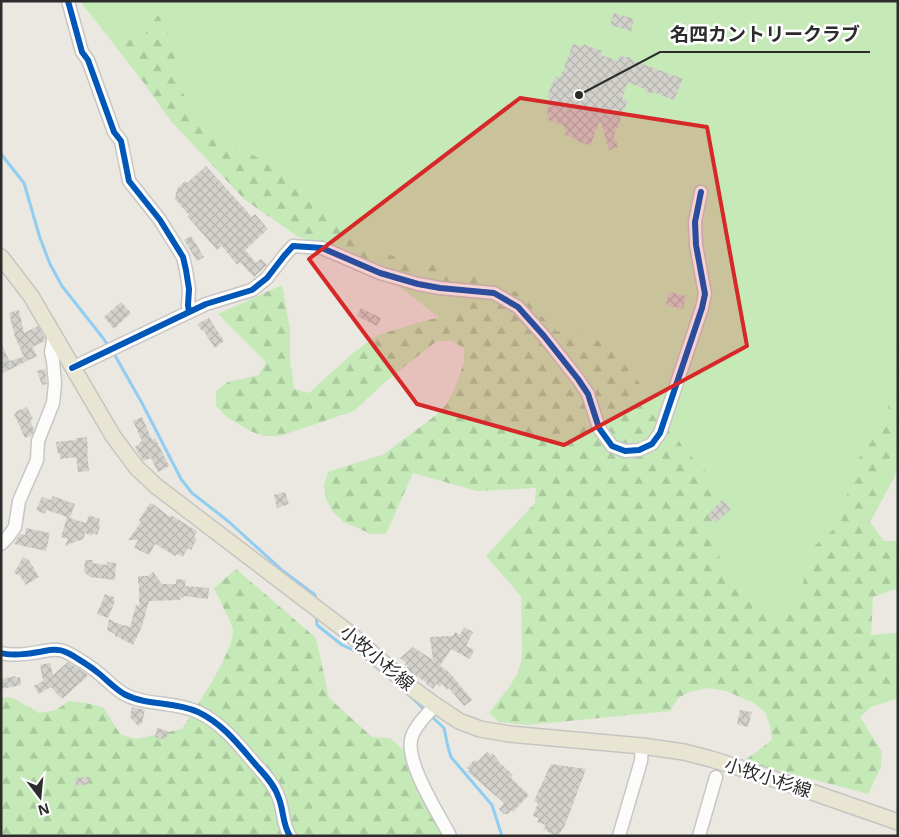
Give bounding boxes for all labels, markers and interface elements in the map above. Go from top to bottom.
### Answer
callout: 名四カントリークラブ [660,18,870,52]
text: 名四カントリークラブ [670,21,860,47]
street label: 小牧小杉線 [335,619,420,695]
street label: 小牧小杉線 [722,752,815,802]
north arrow [15,772,65,822]
text: N [36,799,52,821]

